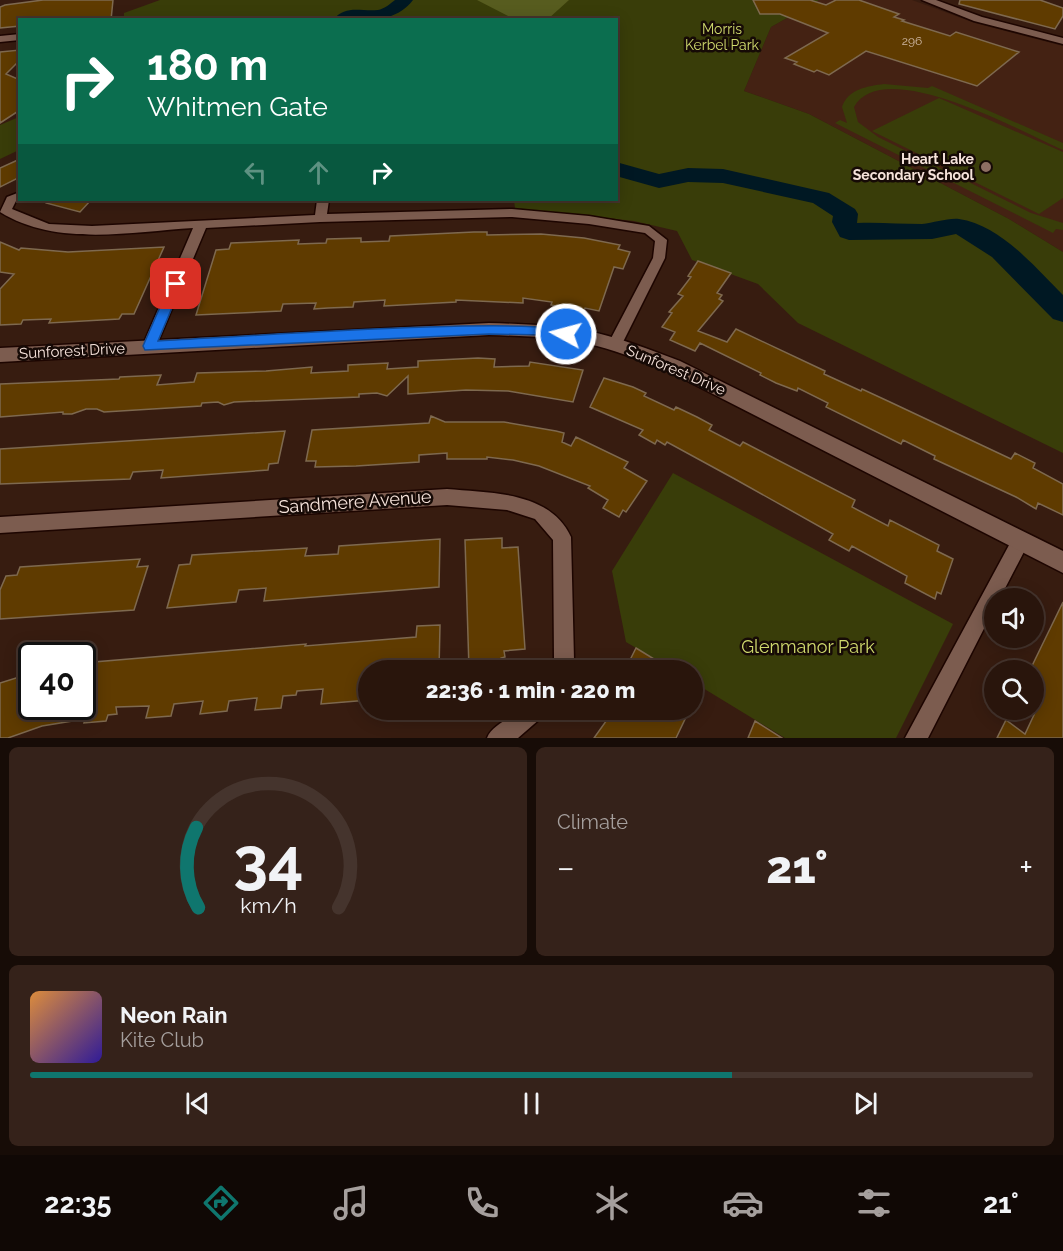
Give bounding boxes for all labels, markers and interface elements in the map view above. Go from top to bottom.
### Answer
park label: Morris Kerbel Park [685,21,760,53]
house number: 296 [902,34,922,48]
text: 180 m [147,41,268,90]
icon: right [48,42,126,120]
text: Whitmen Gate [147,91,328,122]
place label: Heart Lake Secondary School [853,151,975,183]
icon: left [239,156,272,189]
icon: ahead [302,156,335,189]
icon: right [365,156,398,189]
marker: Heart Lake Secondary School [979,160,993,174]
pin [150,258,201,309]
icon: arrive [159,267,192,300]
position arrow [534,302,598,366]
street label: Sunforest Drive [19,339,126,363]
street label: Sunforest Drive [624,341,728,399]
street label: Sandmere Avenue [278,486,433,517]
map controls [984,588,1044,720]
button: sound [984,588,1044,648]
park label: Glenmanor Park [741,636,875,657]
speed limit sign: 40 [18,642,96,720]
button: search [984,660,1044,720]
text: 22:36 · 1 min · 220 m [426,677,635,703]
text: Climate [557,810,628,834]
text: 34 [233,823,303,897]
text: 21° [766,841,828,894]
text: − [557,848,575,887]
text: + [1019,848,1033,887]
text: km/h [240,894,296,919]
text: Neon Rain [120,1002,228,1028]
text: Kite Club [120,1028,204,1052]
icon: previous [181,1087,214,1120]
icon: pause [515,1087,548,1120]
icon: next [849,1087,882,1120]
icon: directions [200,1182,242,1224]
icon: music [330,1182,372,1224]
icon: phone [461,1182,503,1224]
icon: climate [591,1182,633,1224]
icon: car [722,1182,764,1224]
icon: filters [853,1182,895,1224]
text: 22:35 [44,1188,111,1219]
text: 21° [983,1188,1019,1219]

